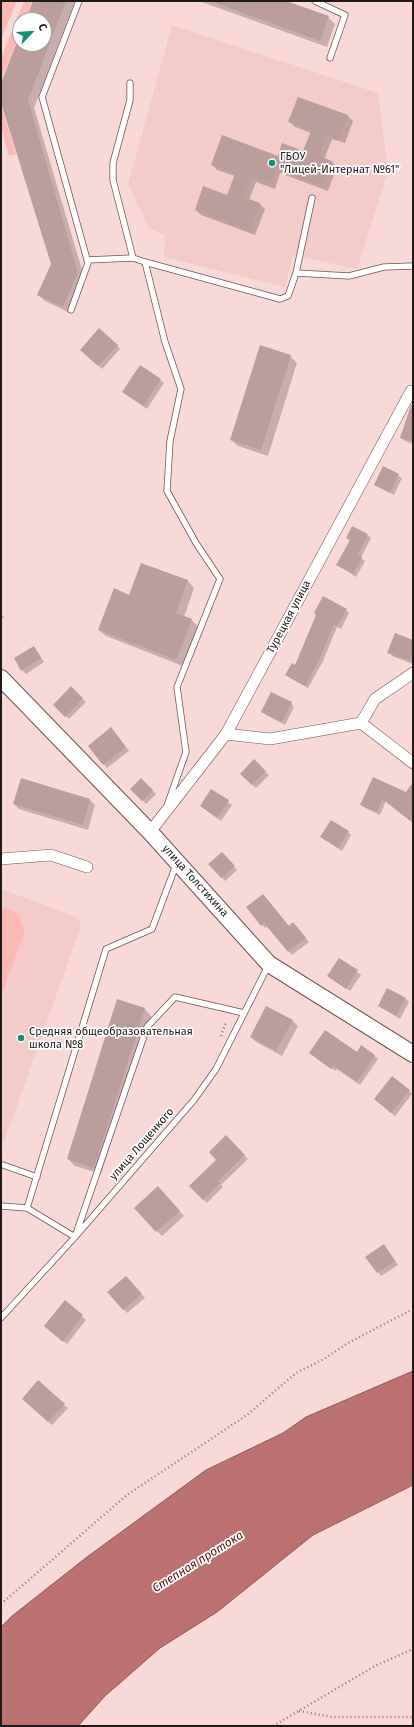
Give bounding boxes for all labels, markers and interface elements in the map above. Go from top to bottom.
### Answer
north arrow [12,12,52,52]
text: С [35,22,50,33]
place label: ГБОУ "Лицей-Интернат №61" [280,150,399,176]
marker: ГБОУ "Лицей-Интернат №61" [267,158,277,168]
street label: Турецкая улица [264,578,314,656]
street label: улица Толстихина [159,842,231,920]
place label: Средняя общеобразовательная школа №8 [29,1025,193,1051]
marker: Средняя общеобразовательная школа №8 [16,1033,26,1043]
street label: улица Лощенкого [107,1105,177,1183]
water label: Степная протока [150,1528,246,1596]

